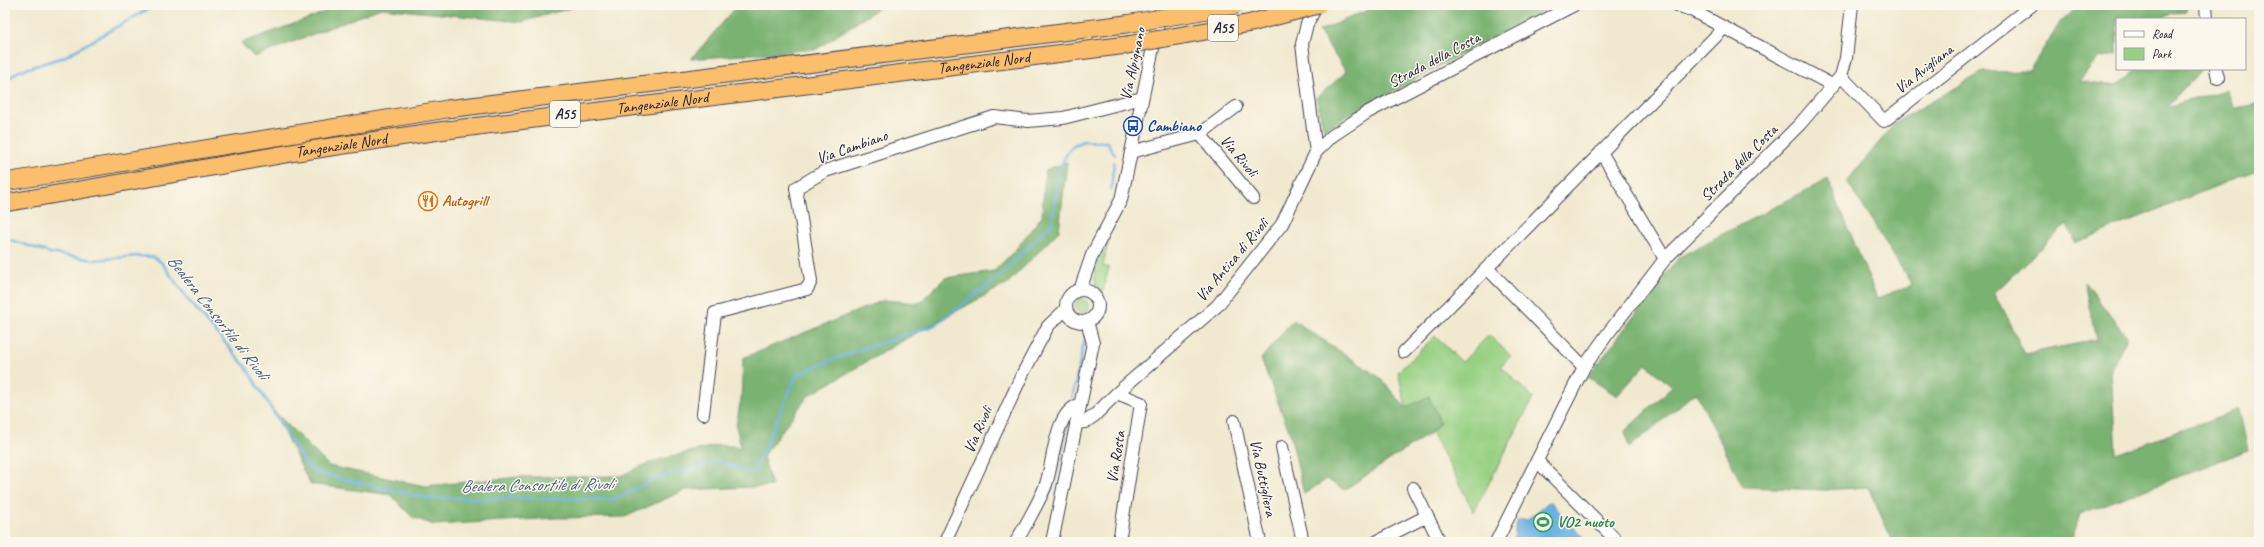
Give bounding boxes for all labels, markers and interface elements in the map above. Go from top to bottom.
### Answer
road number: A55 [1208,15,1238,41]
legend [2116,18,2246,70]
street label: Via Alpignano [1116,24,1151,102]
text: Road [2152,26,2174,42]
street label: Strada della Costa [1385,27,1485,93]
street label: Via Avigliana [1891,39,1958,98]
text: Park [2152,46,2173,62]
street label: Tangenziale Nord [937,47,1034,79]
street label: Tangenziale Nord [615,87,712,119]
road number: A55 [550,101,580,127]
bus stop icon: Cambiano [1122,115,1144,137]
place label: Cambiano [1147,116,1202,136]
street label: Strada della Costa [1696,119,1783,206]
street label: Via Cambiano [814,125,891,168]
street label: Tangenziale Nord [294,128,391,162]
street label: Via Rivoli [1216,131,1264,183]
restaurant icon: Autogrill [417,190,439,212]
place label: Autogrill [442,191,491,211]
street label: Via Antica di Rivoli [1191,213,1274,306]
water label: Bealera Consortile di Rivoli [163,251,276,387]
street label: Via Rivoli [959,402,998,456]
street label: Via Rosta [1102,429,1130,484]
street label: Via Buttigliera [1245,438,1281,519]
water label: Bealera Consortile di Rivoli [461,473,618,497]
sports icon: VO2 nuoto [1532,511,1554,533]
place label: VO2 nuoto [1557,512,1615,532]

